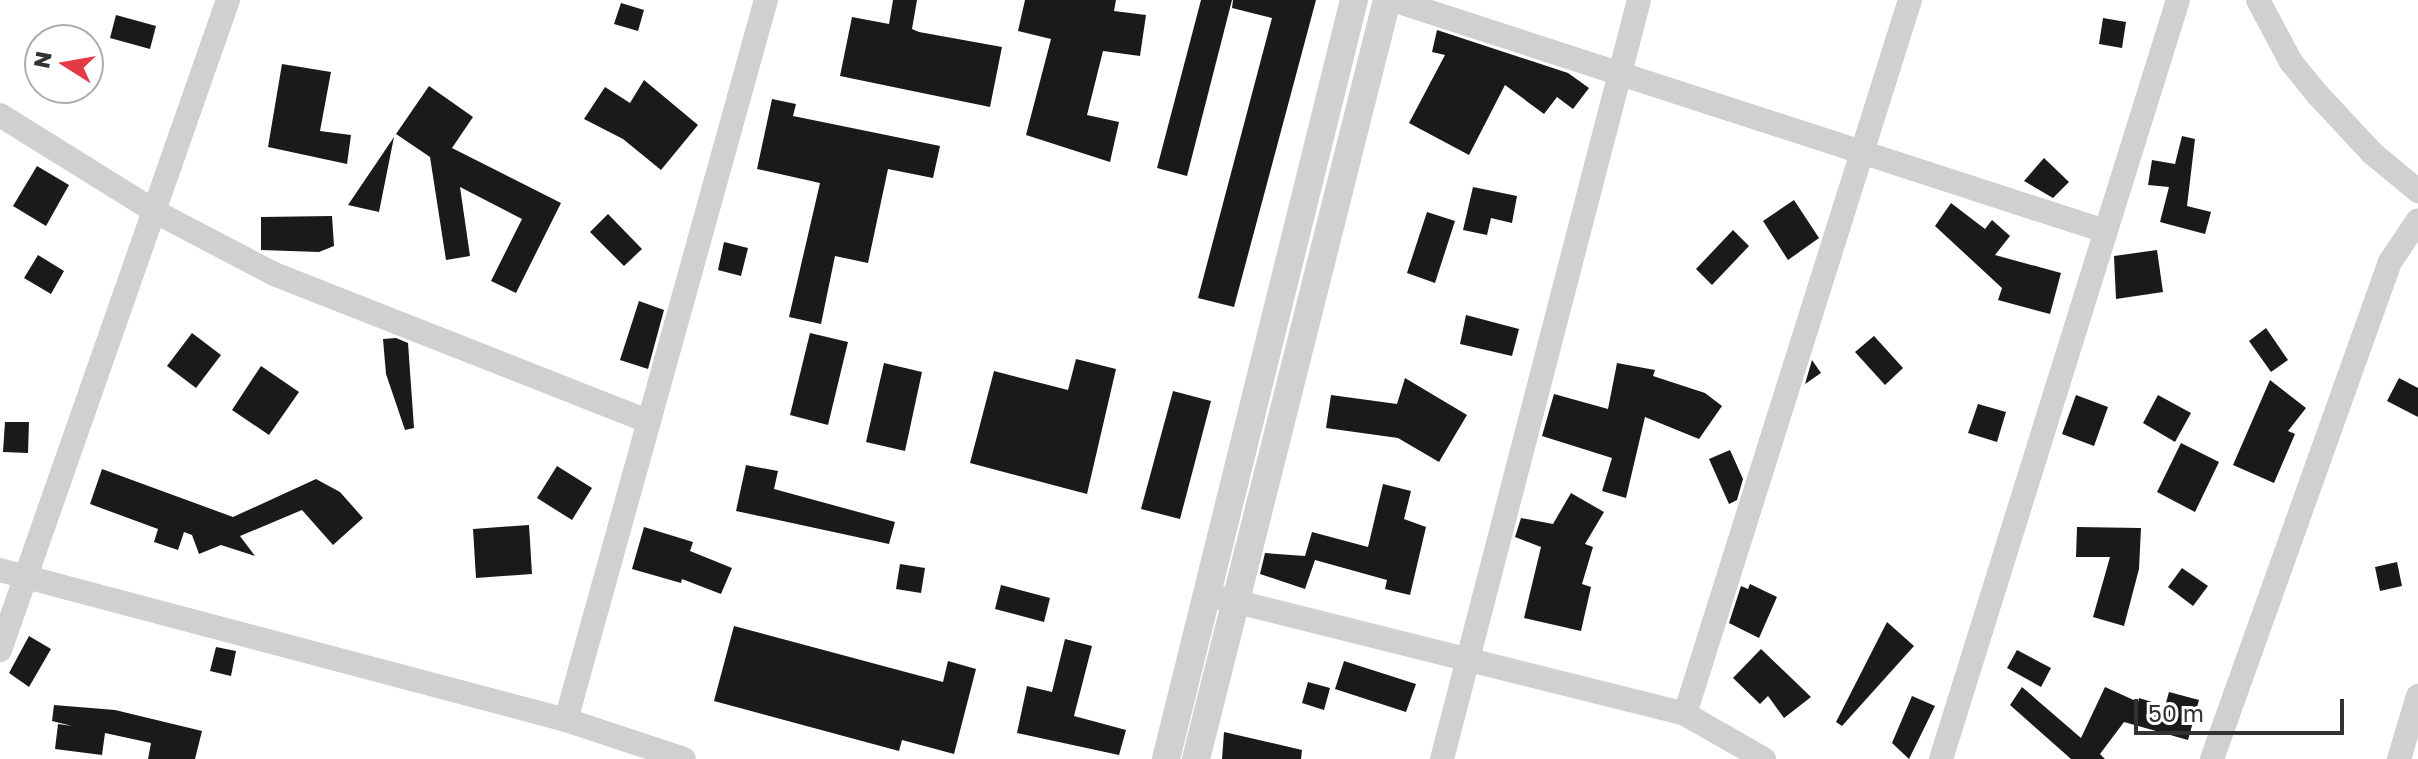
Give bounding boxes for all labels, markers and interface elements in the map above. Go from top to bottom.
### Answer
north arrow [24,24,104,104]
text: N [27,49,57,71]
scale bar [2138,683,2348,733]
text: 50 m [2148,698,2204,727]

